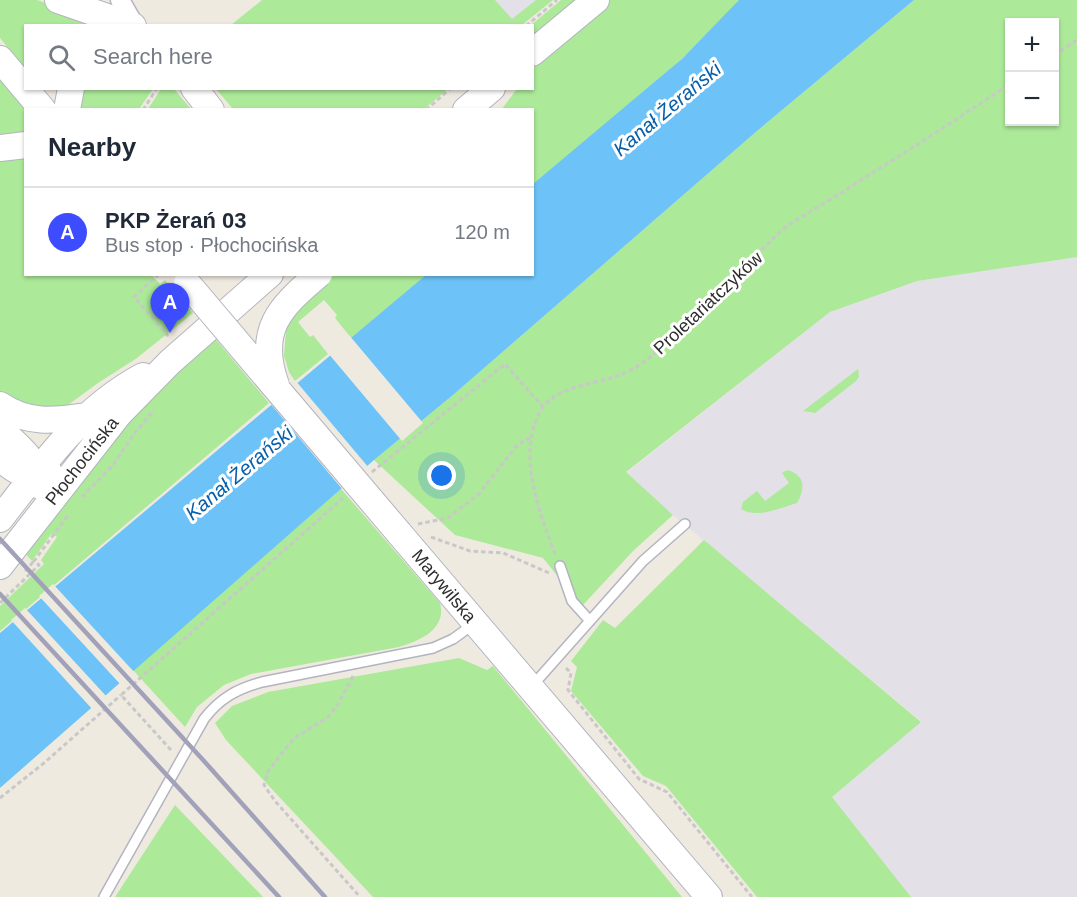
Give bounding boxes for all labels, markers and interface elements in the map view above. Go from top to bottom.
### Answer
map controls [1005,18,1059,126]
button: + [1005,18,1059,72]
search box [24,24,534,90]
icon: search [45,41,78,74]
text: Search here [93,44,213,69]
water label: Kanał Żerański [609,57,726,160]
button: − [1005,72,1059,126]
text: Nearby [48,132,136,162]
text: PKP Żerań 03 [105,208,246,233]
text: A [60,221,75,243]
text: 120 m [454,221,510,243]
text: Bus stop · Płochocińska [105,234,318,256]
street label: Proletariatczyków [650,247,767,358]
pin: A [150,284,190,333]
street label: Płochocińska [41,412,123,509]
water label: Kanał Żerański [181,421,298,524]
your location [427,461,456,490]
street label: Marywilska [408,545,481,627]

